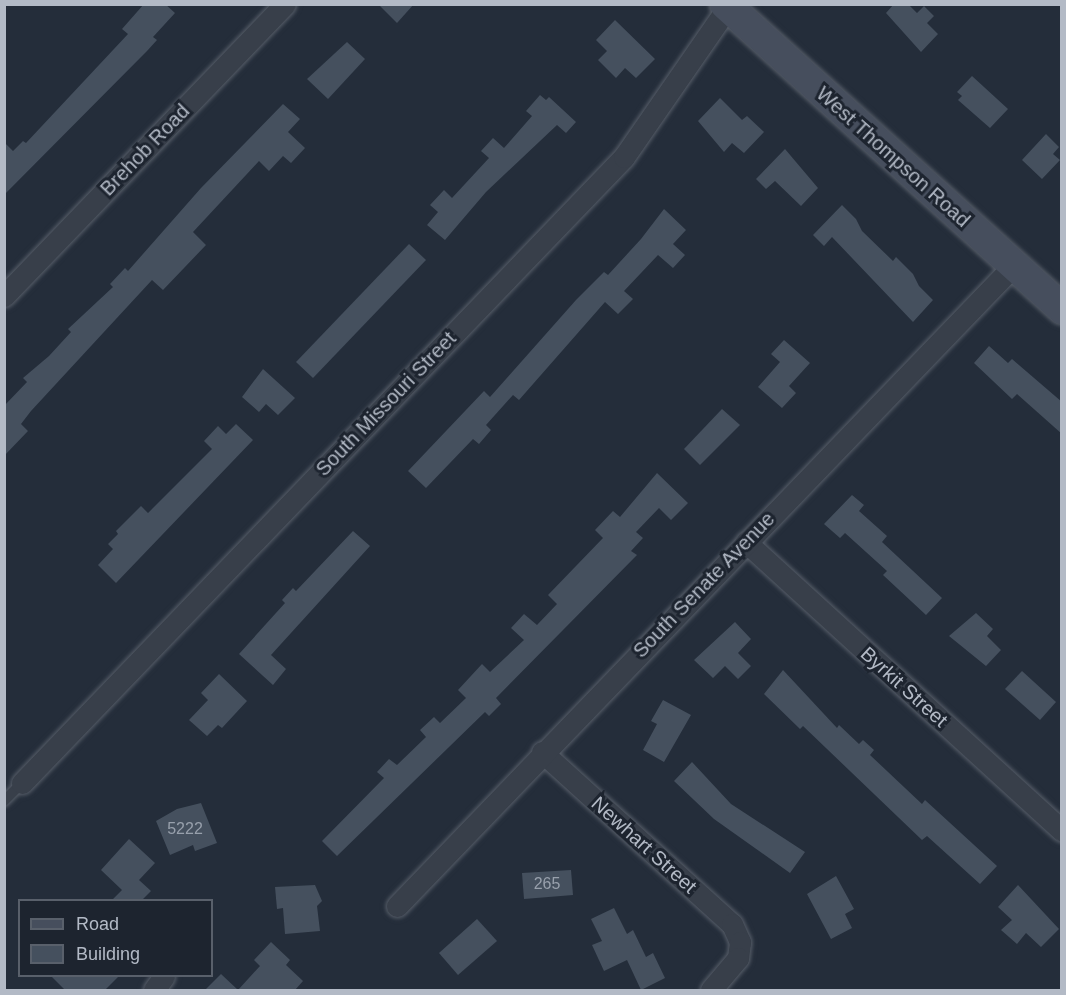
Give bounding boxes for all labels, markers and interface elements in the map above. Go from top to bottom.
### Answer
street label: West Thompson Road [811,82,975,232]
street label: Brehob Road [95,99,195,201]
street label: South Missouri Street [311,327,461,481]
street label: South Senate Avenue [628,507,780,663]
street label: Byrkit Street [856,642,952,732]
street label: Newhart Street [586,791,702,899]
house number: 5222 [167,819,203,839]
house number: 265 [534,874,560,894]
legend [18,899,213,977]
text: Road [76,914,119,934]
text: Building [76,944,140,964]

